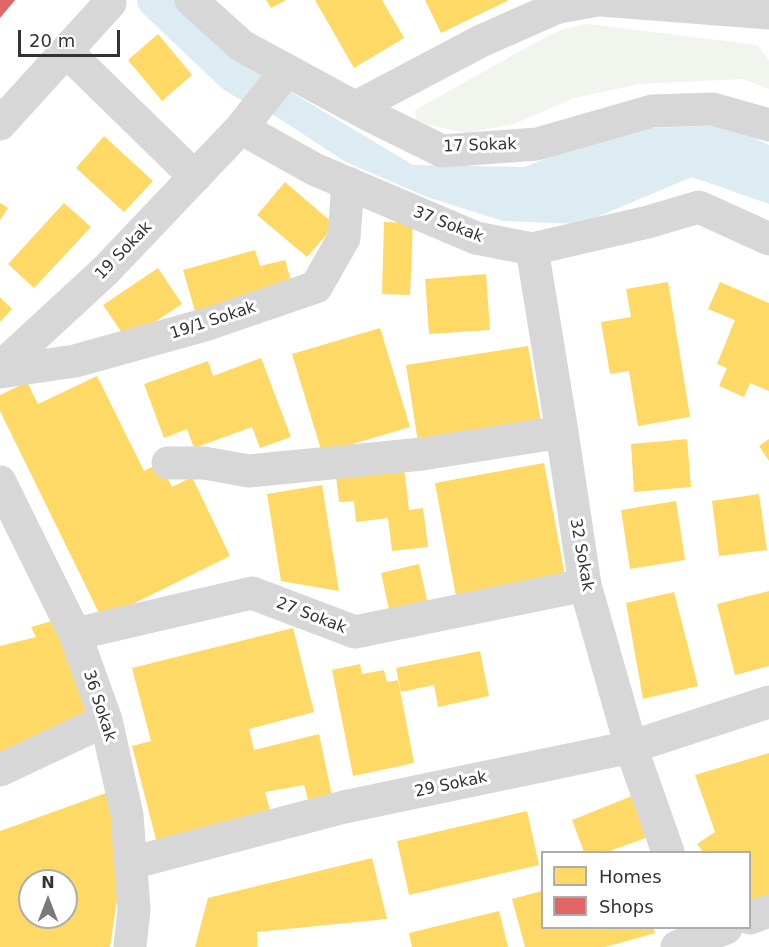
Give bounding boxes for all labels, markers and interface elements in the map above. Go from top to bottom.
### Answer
scale bar [21,18,123,56]
text: 20 m [29,30,75,51]
street label: 17 Sokak [443,135,517,157]
street label: 37 Sokak [410,203,486,247]
street label: 19 Sokak [92,218,156,284]
street label: 19/1 Sokak [168,298,258,344]
street label: 32 Sokak [565,517,597,593]
street label: 27 Sokak [273,594,349,638]
street label: 36 Sokak [79,668,119,744]
street label: 29 Sokak [413,768,489,802]
legend [541,851,751,929]
text: Homes [599,866,662,887]
north arrow [18,869,78,929]
text: N [41,873,55,892]
text: Shops [599,896,654,917]

